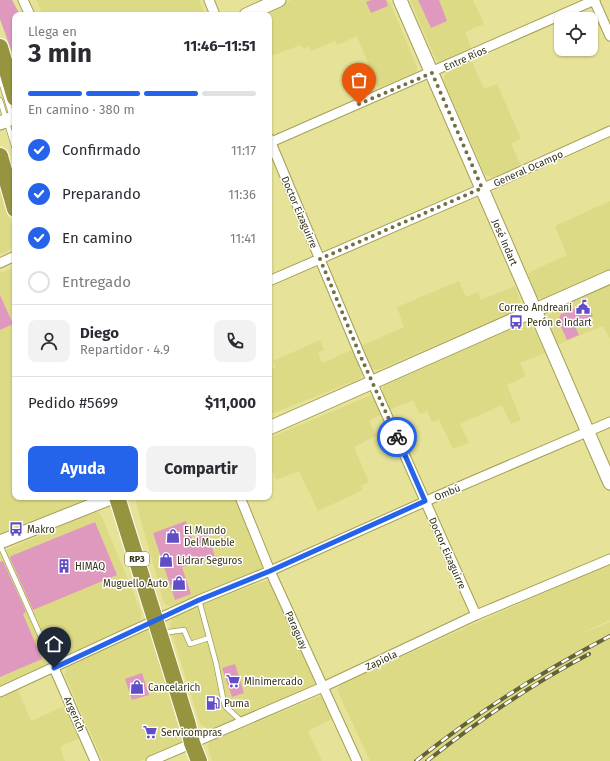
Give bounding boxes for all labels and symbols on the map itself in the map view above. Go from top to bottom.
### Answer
street label: Entre Ríos [442,43,489,74]
pin [342,63,376,104]
street label: General Ocampo [492,148,565,190]
street label: Doctor Eizaguirre [278,175,320,250]
street label: José Indart [489,217,520,268]
public building icon: Correo Andreani [575,299,591,315]
place label: Correo Andreani [499,302,572,314]
bus stop icon: Perón e Indart [508,314,524,330]
place label: Perón e Indart [527,317,592,329]
courier [377,417,417,457]
street label: Ombú [432,481,462,504]
street label: Doctor Eizaguirre [426,516,468,591]
bus stop icon: Makro [8,521,24,537]
place label: Makro [27,524,55,536]
place label: El Mundo Del Mueble [184,525,235,549]
shop icon: El Mundo Del Mueble [165,528,181,544]
road number: RP3 [125,552,149,566]
shop icon: Lidrar Seguros [158,552,174,568]
place label: Lidrar Seguros [177,555,242,567]
building icon: HIMAQ [56,558,72,574]
place label: HIMAQ [75,561,105,573]
shop icon: Muguello Auto [171,575,187,591]
place label: Muguello Auto [103,578,168,590]
street label: Paraguay [282,609,310,651]
pin [37,627,71,668]
street label: Zapiola [364,648,399,673]
supermarket icon: Minimercado [225,673,241,689]
place label: Minimercado [244,676,303,688]
shop icon: Cancelarich [129,679,145,695]
place label: Cancelarich [148,682,200,694]
street label: Argerich [61,695,87,734]
fuel station icon: Puma [205,695,221,711]
place label: Puma [224,698,249,710]
supermarket icon: Servicompras [142,724,158,740]
place label: Servicompras [161,727,222,739]

